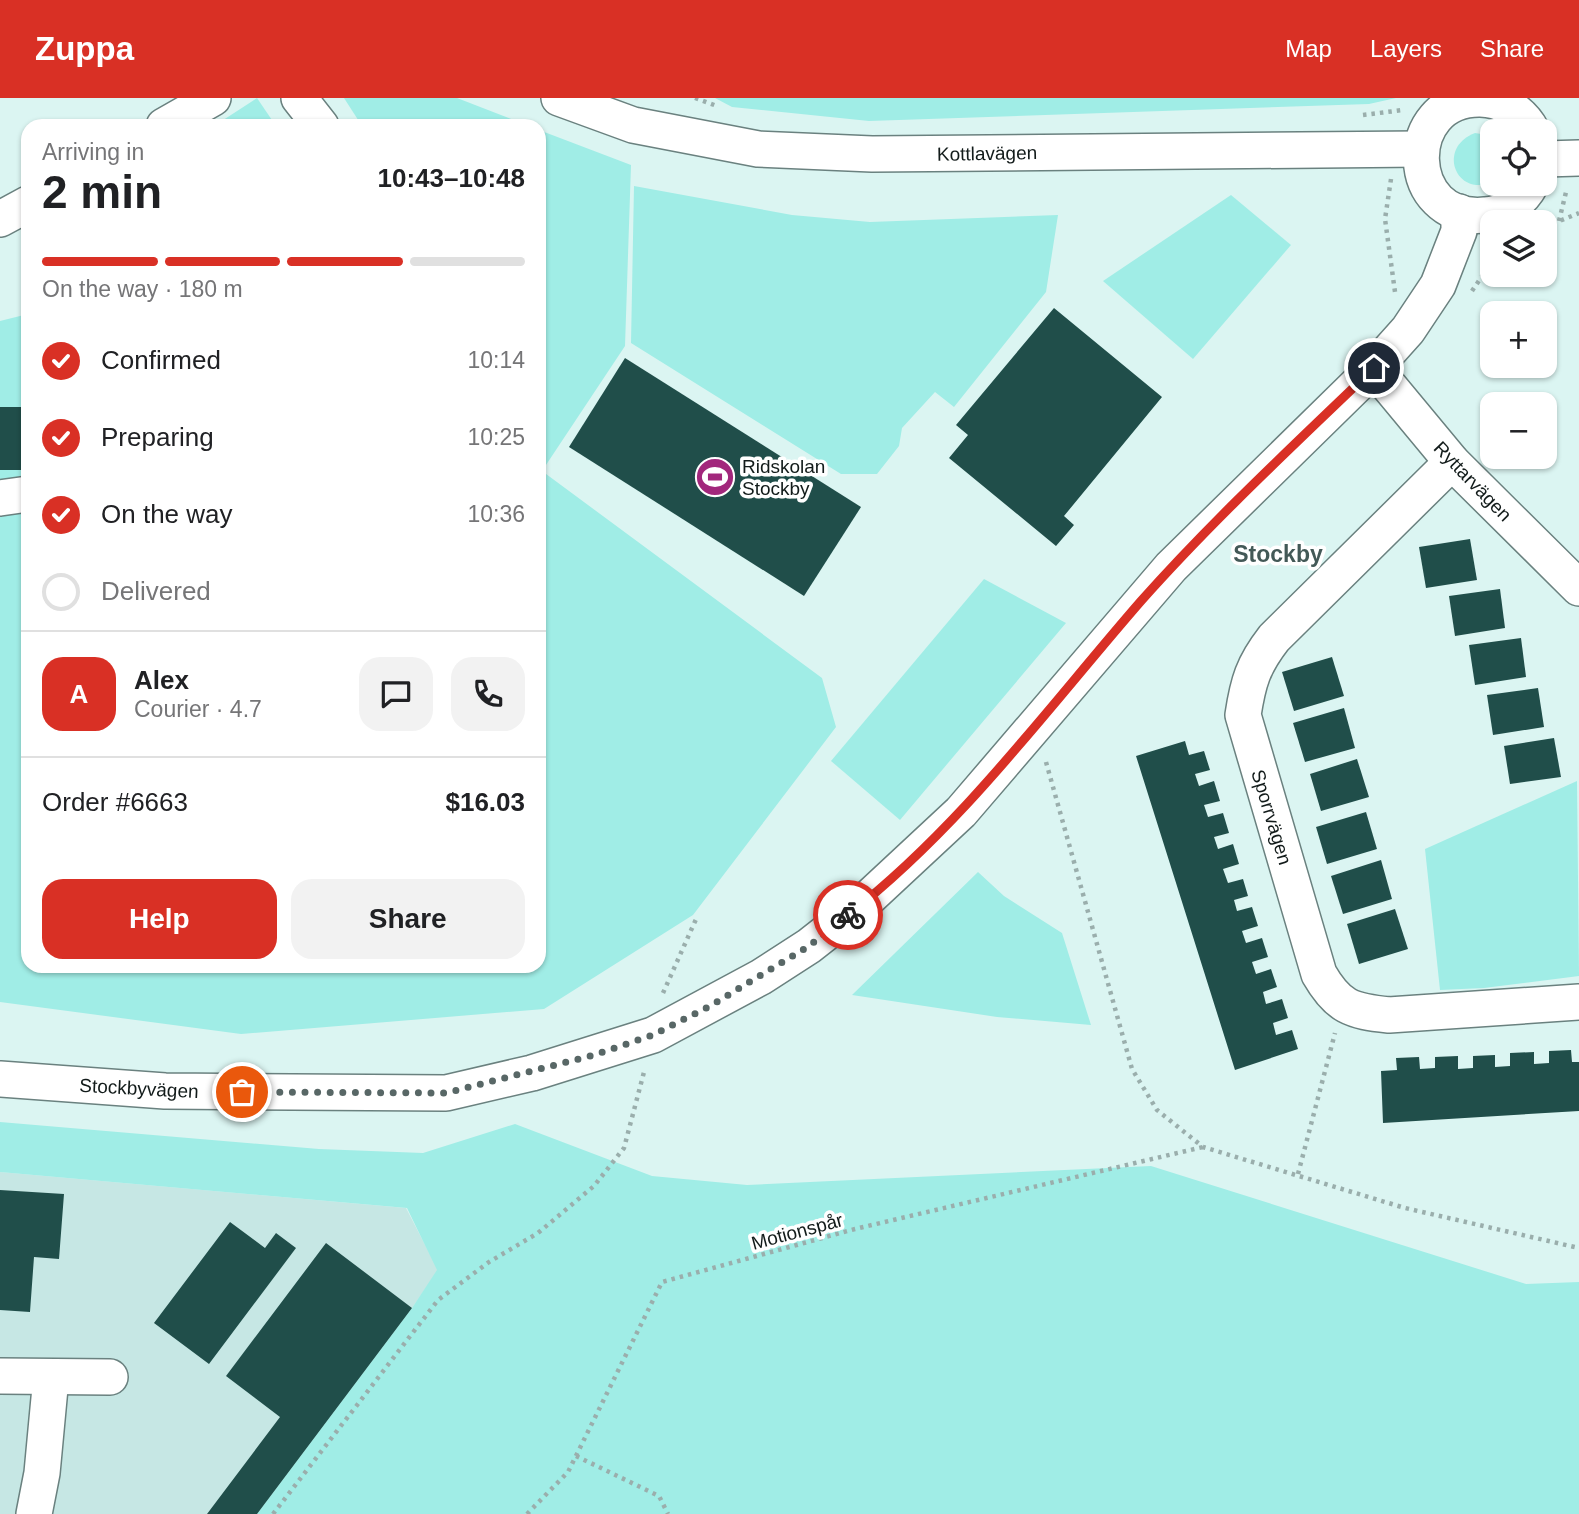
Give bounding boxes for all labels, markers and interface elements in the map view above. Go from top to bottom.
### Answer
text: Zuppa [35,30,134,67]
text: Map [1285,35,1332,62]
text: Layers [1370,35,1442,62]
text: Share [1480,35,1544,62]
map controls [1480,119,1557,469]
button: locate [1480,119,1557,196]
text: Arriving in [42,139,144,165]
street label: Kottlavägen [937,142,1037,165]
text: 10:43–10:48 [378,163,525,193]
text: 2 min [42,166,162,218]
button: layers [1480,210,1557,287]
text: On the way · 180 m [42,276,243,302]
button: + [1480,301,1557,378]
pin [1344,338,1404,398]
icon: check [42,342,80,380]
text: Confirmed [101,345,221,375]
text: 10:14 [467,347,525,373]
icon: home [1355,349,1393,387]
button: − [1480,392,1557,469]
icon: check [42,419,80,457]
text: Preparing [101,422,214,452]
text: 10:25 [467,424,525,450]
street label: Ryttarvägen [1430,437,1516,525]
sports icon: Ridskolan Stockby [694,456,736,498]
place label: Ridskolan Stockby [742,456,825,499]
icon: check [42,496,80,534]
text: On the way [101,499,233,529]
text: 10:36 [467,501,525,527]
district label: Stockby [1233,541,1323,567]
text: Delivered [101,576,211,606]
button: chat [359,657,433,731]
button: phone [451,657,525,731]
text: Alex [134,665,189,695]
text: A [70,679,88,709]
text: Courier · 4.7 [134,696,262,722]
street label: Sporrvägen [1247,767,1296,867]
text: Order #6663 [42,787,188,817]
text: $16.03 [445,787,525,817]
button: Help [42,879,277,959]
button: Share [291,879,525,959]
courier [813,880,883,950]
icon: bike [829,896,867,934]
pin [212,1062,272,1122]
icon: bag [223,1073,261,1111]
street label: Stockbyvägen [79,1075,199,1102]
street label: Motionspår [749,1209,846,1254]

